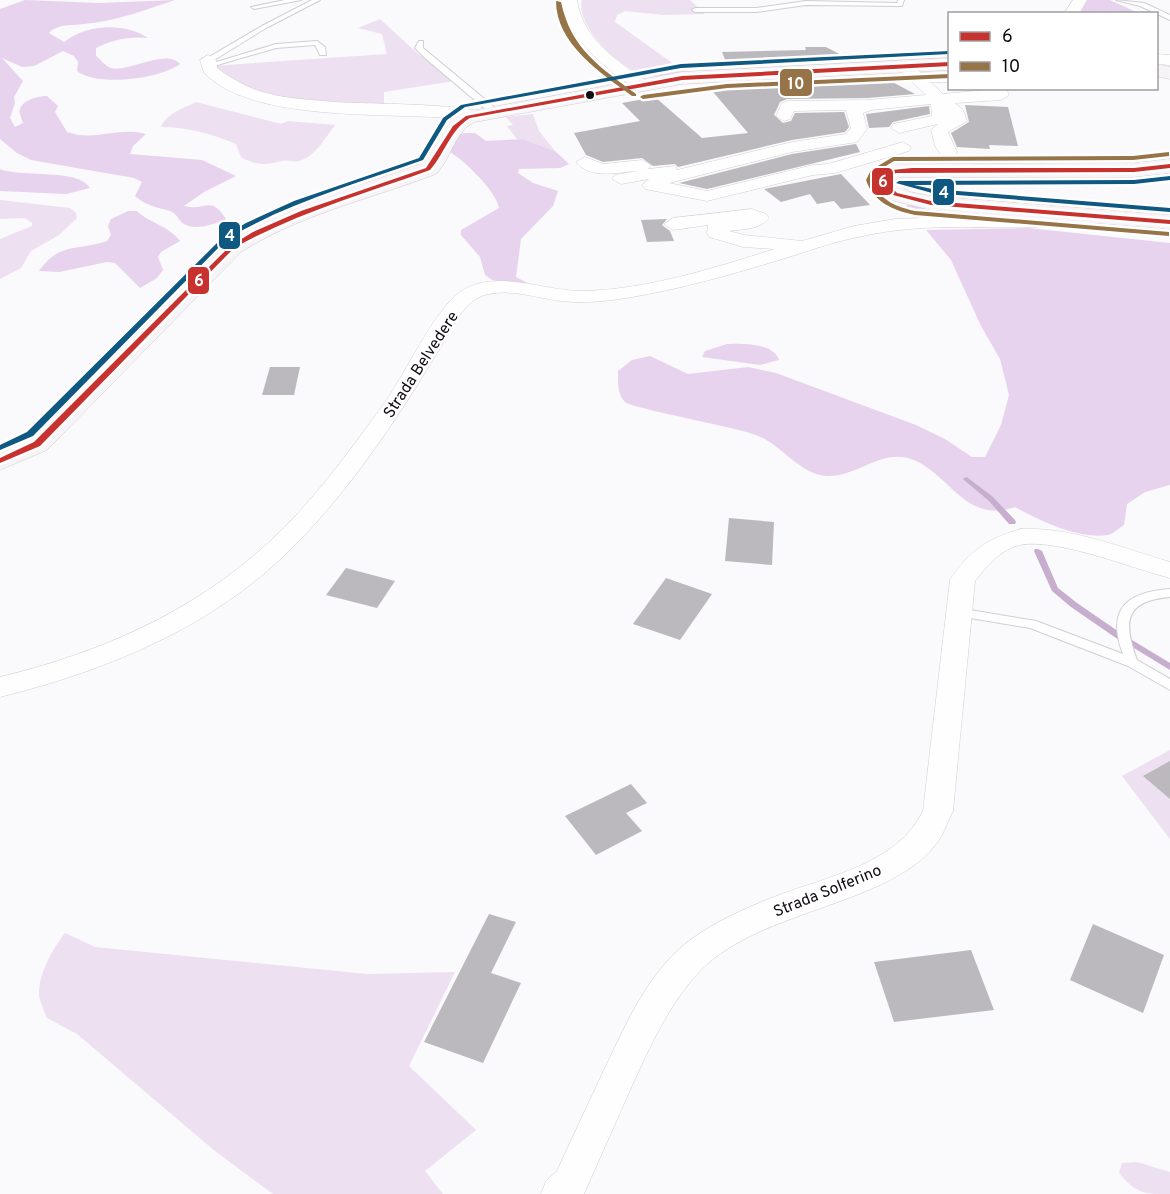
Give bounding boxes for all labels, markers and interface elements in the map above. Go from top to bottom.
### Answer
legend [948,12,1158,90]
text: 6 [1002,26,1013,49]
text: 10 [1002,56,1020,79]
line badge: 10 [779,68,813,97]
text: 10 [788,75,804,95]
unlabelled marker [584,89,596,101]
line badge: 6 [871,167,894,196]
text: 6 [878,173,888,193]
line badge: 4 [932,178,955,206]
text: 4 [939,184,949,204]
line badge: 4 [218,221,241,250]
text: 4 [225,227,235,247]
line badge: 6 [187,266,210,295]
text: 6 [194,272,204,292]
street label: Strada Belvedere [380,308,464,422]
street label: Strada Solferino [771,861,885,923]

